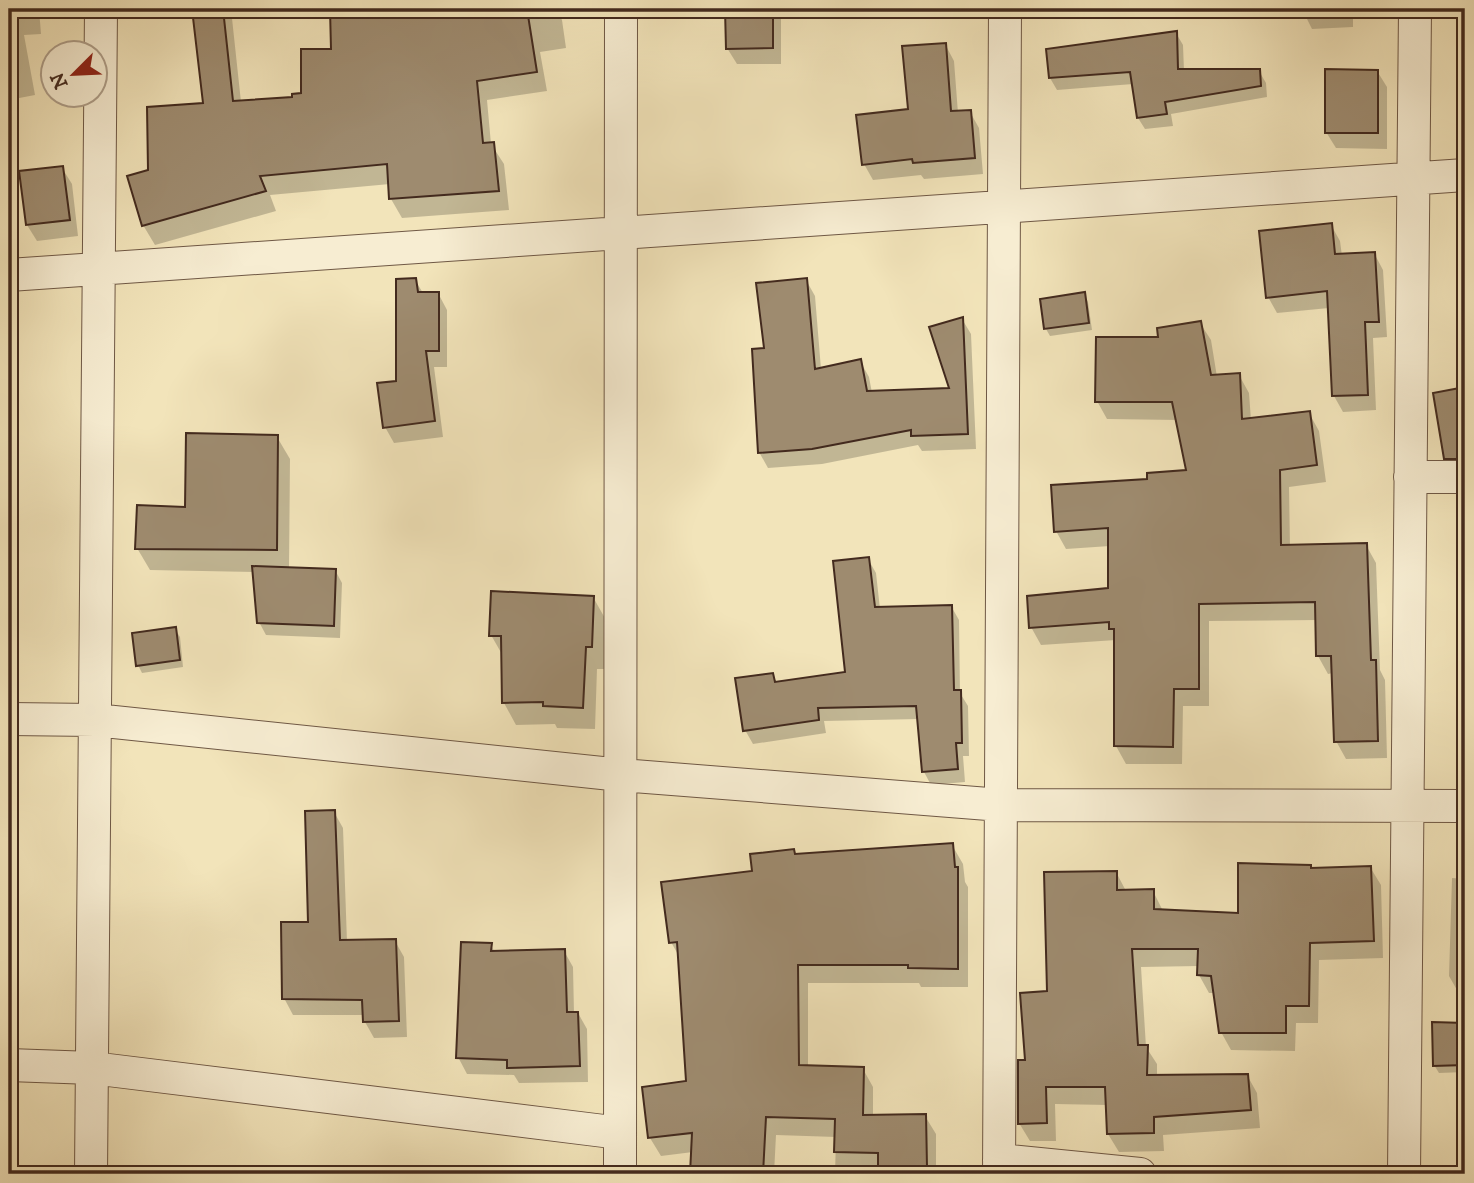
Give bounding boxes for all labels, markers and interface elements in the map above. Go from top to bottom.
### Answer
north arrow [38,38,108,108]
text: N [46,68,74,92]

